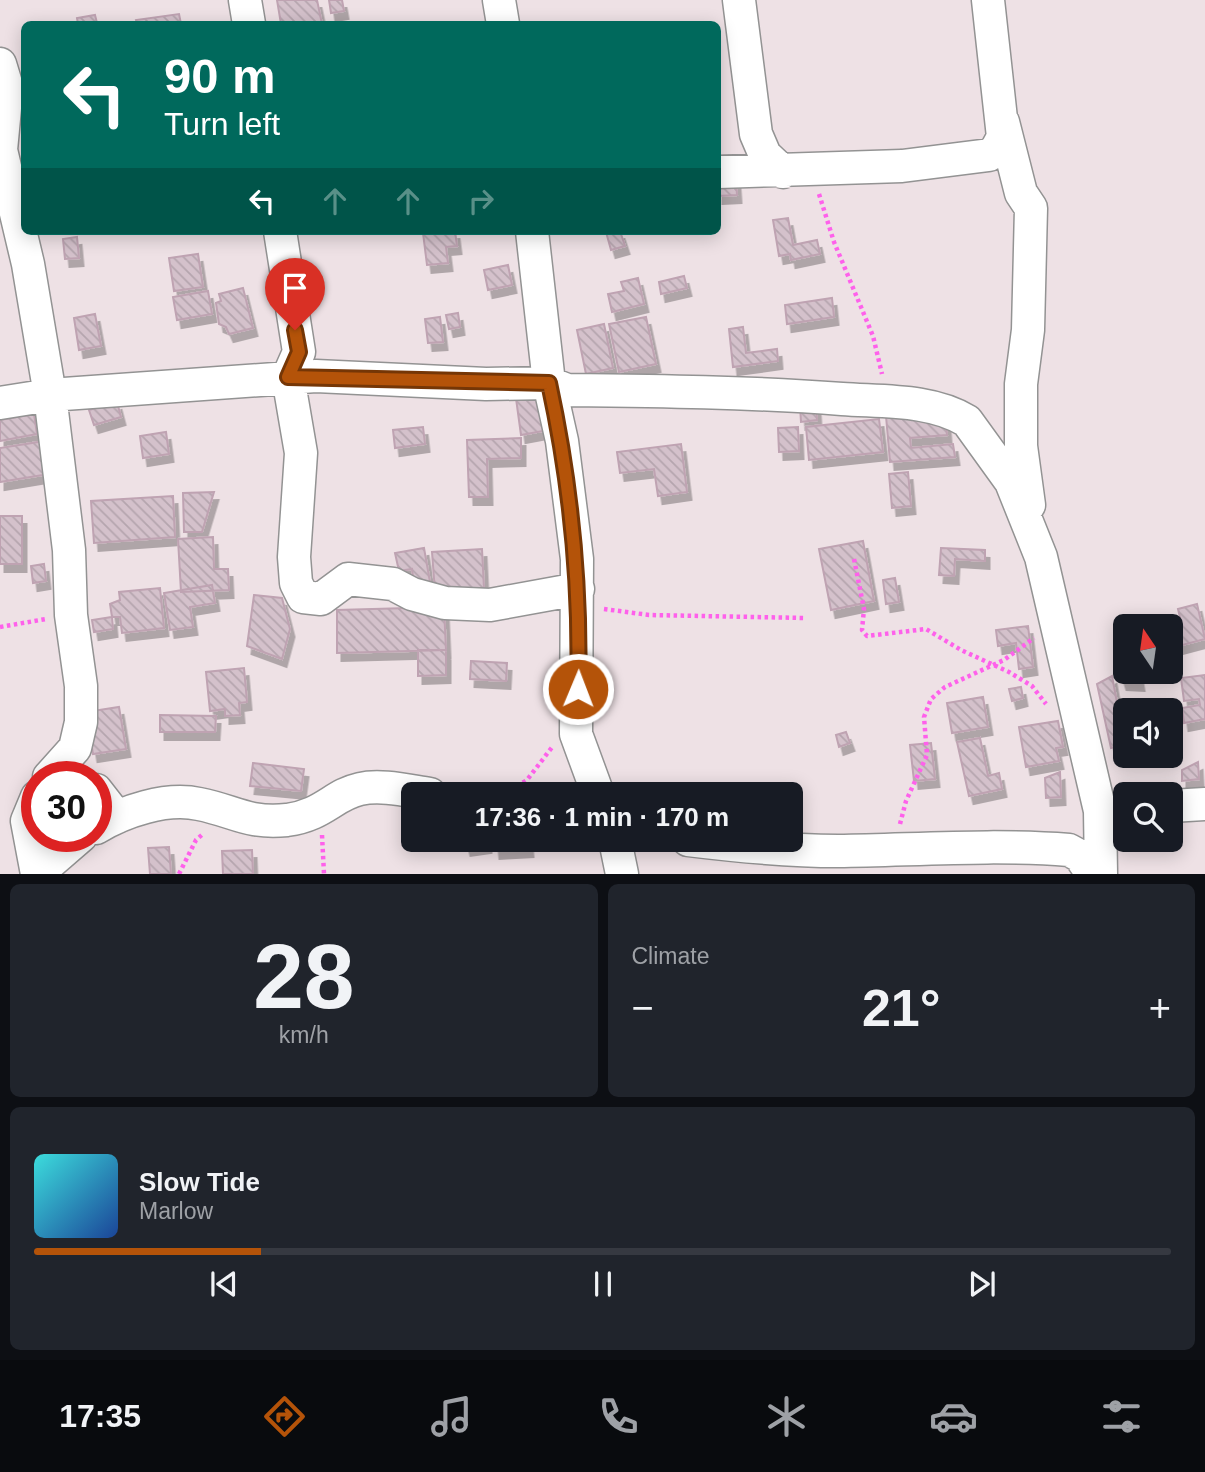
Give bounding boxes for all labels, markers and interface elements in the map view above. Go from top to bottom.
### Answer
icon: left [49,49,140,140]
text: 90 m [164,49,276,103]
text: Turn left [164,106,280,142]
icon: left [243,182,281,220]
icon: ahead [316,182,354,220]
icon: ahead [389,182,427,220]
icon: right [462,182,500,220]
pin [265,258,325,330]
icon: arrive [276,269,314,307]
north arrow [1113,614,1183,684]
map controls [1113,614,1183,852]
position arrow [541,652,615,726]
button: sound [1113,698,1183,768]
speed limit sign: 30 [21,761,112,852]
button: search [1113,782,1183,852]
text: 17:36 · 1 min · 170 m [475,802,729,832]
text: 28 [253,926,354,1027]
text: Climate [632,943,709,969]
text: 21° [862,979,941,1037]
text: − [632,987,654,1029]
text: + [1149,987,1171,1029]
text: km/h [279,1022,329,1048]
text: Slow Tide [139,1167,260,1197]
text: Marlow [139,1198,213,1224]
icon: previous [205,1265,243,1303]
icon: pause [584,1265,622,1303]
icon: next [963,1265,1001,1303]
icon: directions [260,1392,309,1441]
icon: music [427,1392,476,1441]
icon: phone [594,1392,643,1441]
icon: climate [762,1392,811,1441]
icon: car [929,1392,978,1441]
icon: filters [1097,1392,1146,1441]
text: 17:35 [59,1398,141,1434]

